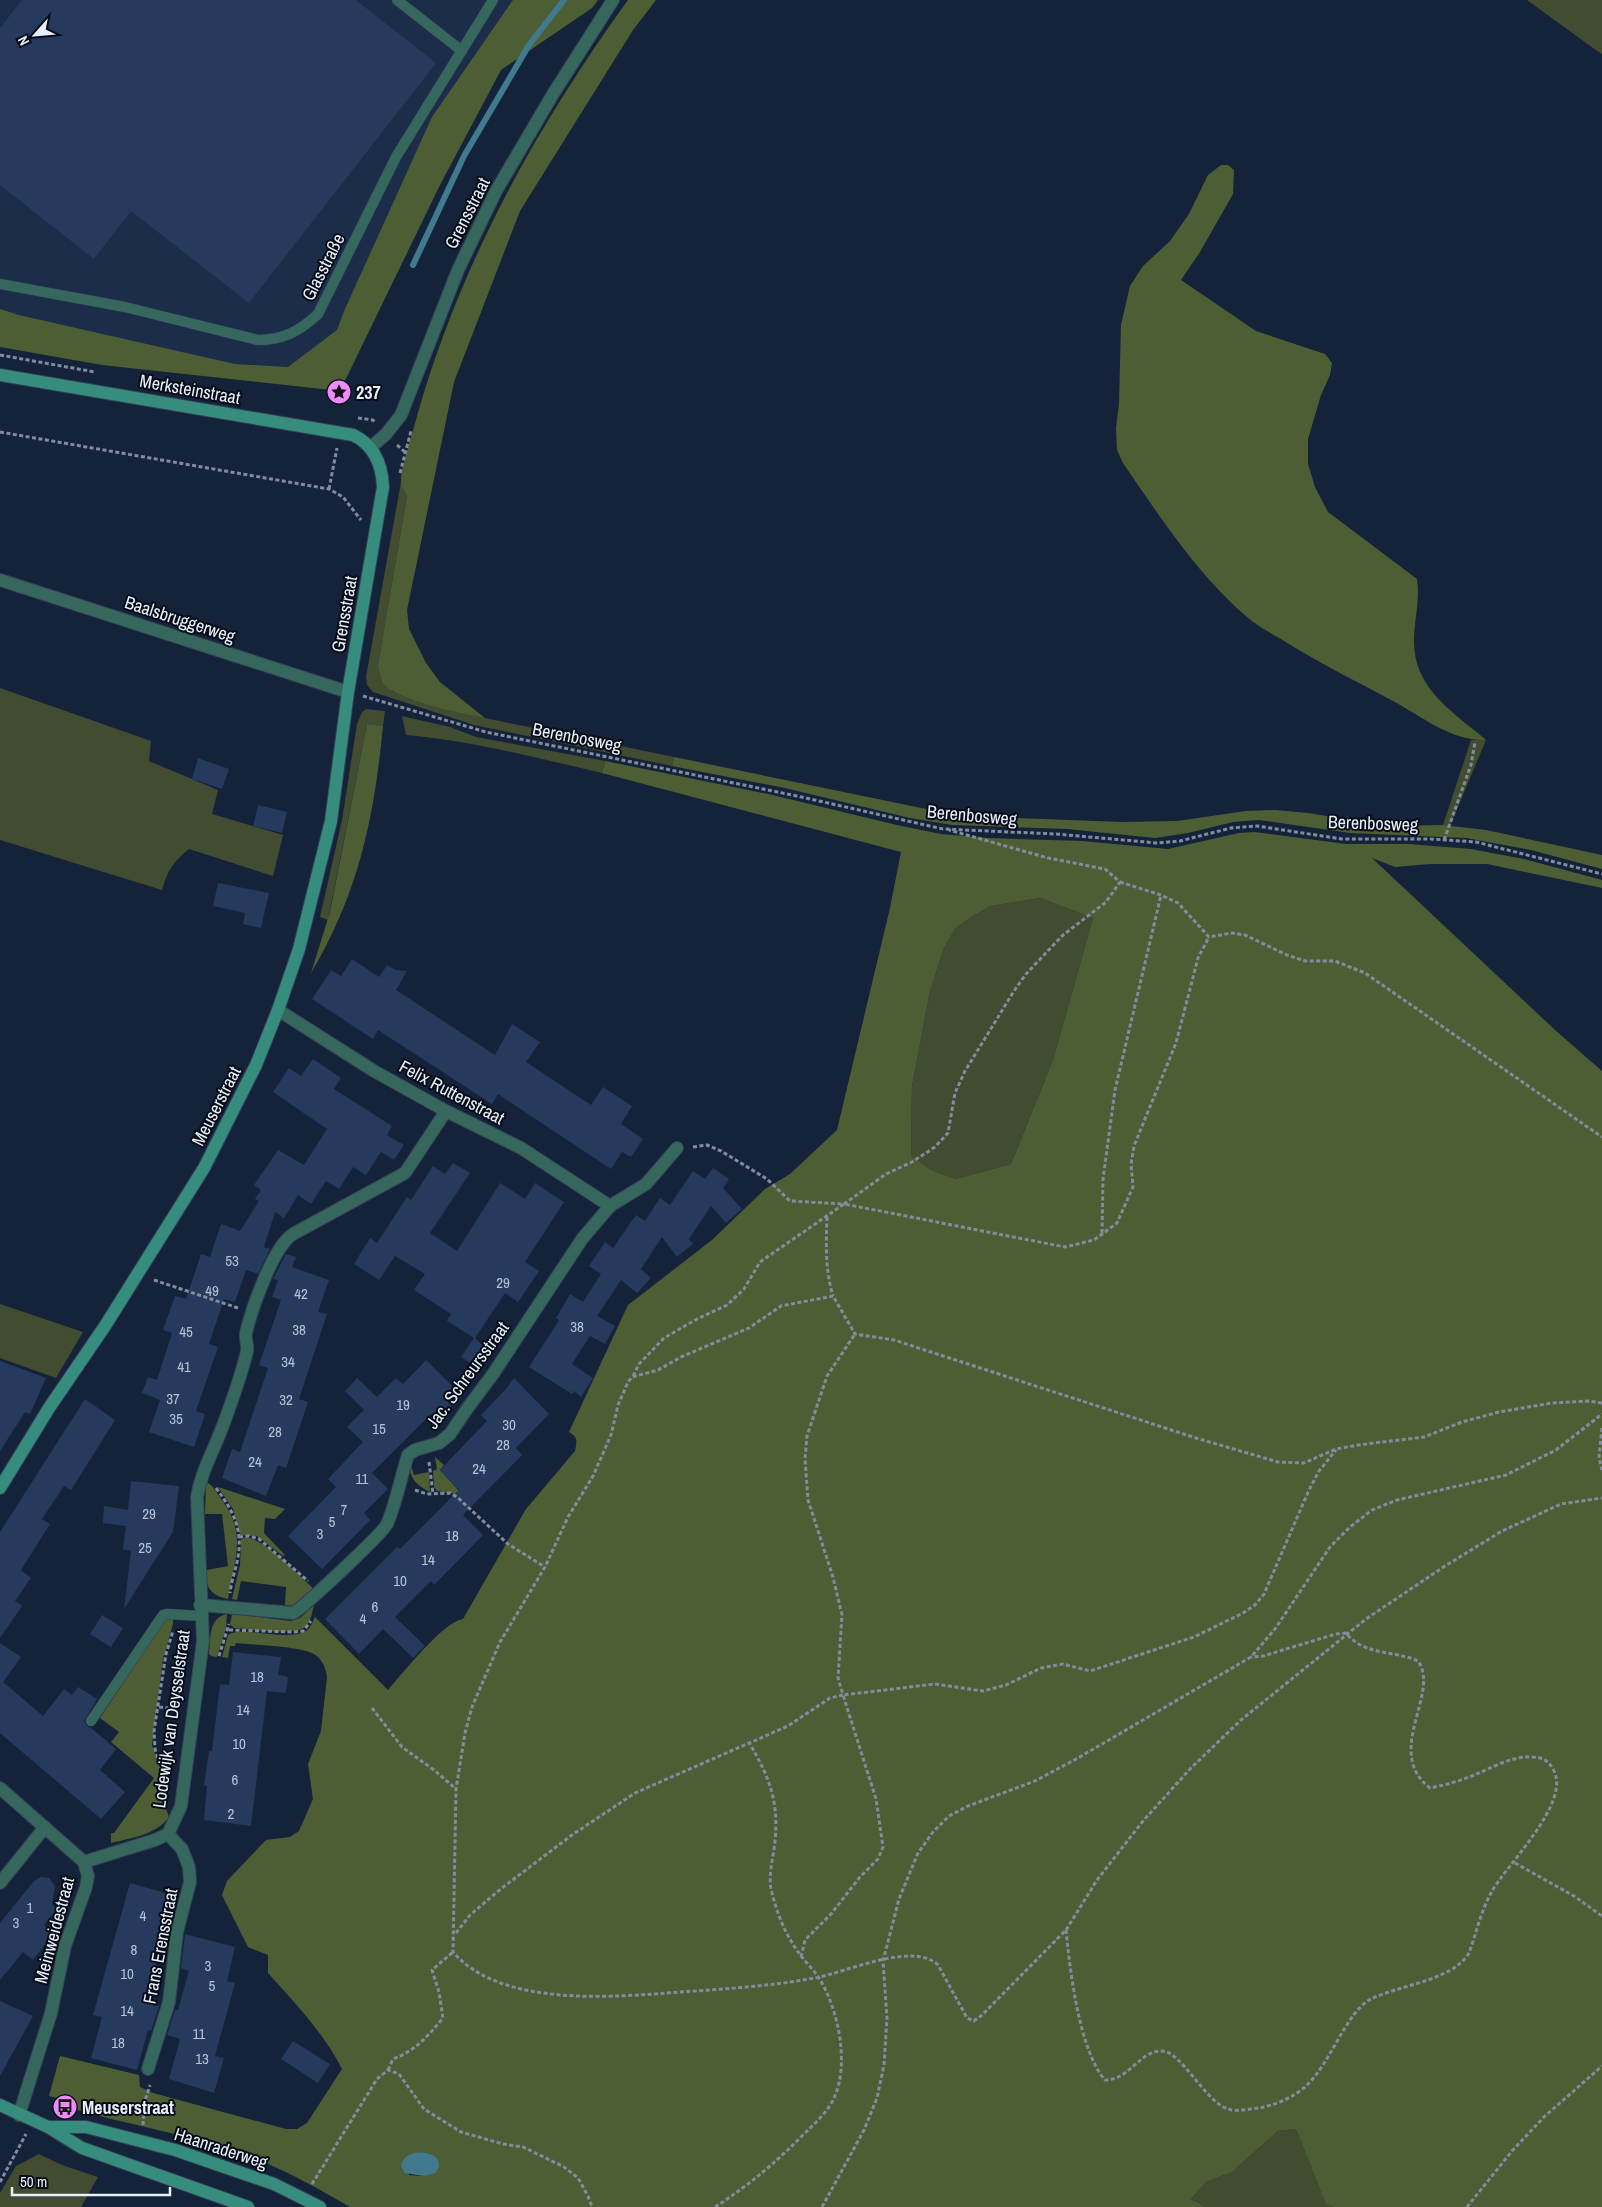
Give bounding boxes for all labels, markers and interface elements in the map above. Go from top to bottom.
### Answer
north arrow [10,10,60,60]
text: N [14,33,33,49]
street label: Grensstraat [438,173,496,253]
street label: Glasstraße [295,229,351,305]
street label: Merksteinstraat [138,368,242,410]
place icon: 237 [326,379,352,405]
place label: 237 [356,380,381,405]
street label: Grensstraat [325,574,363,654]
street label: Baalsbruggerweg [122,589,239,649]
street label: Berenbosweg [530,716,624,758]
street label: Berenbosweg [926,799,1019,831]
street label: Berenbosweg [1327,809,1419,837]
street label: Felix Ruttenstraat [395,1054,509,1130]
street label: Meuserstraat [185,1062,247,1150]
house number: 53 [225,1250,239,1271]
house number: 29 [496,1272,510,1293]
house number: 49 [205,1280,219,1301]
house number: 42 [294,1283,308,1304]
street label: Jac. Schreursstraat [420,1316,514,1434]
house number: 38 [570,1316,584,1337]
house number: 38 [292,1319,306,1340]
house number: 45 [179,1321,193,1342]
house number: 34 [281,1351,295,1372]
house number: 41 [177,1356,191,1377]
house number: 37 [166,1388,180,1409]
house number: 32 [279,1389,293,1410]
house number: 19 [396,1394,410,1415]
house number: 35 [169,1408,183,1429]
house number: 30 [502,1414,516,1435]
house number: 15 [372,1418,386,1439]
house number: 28 [268,1421,282,1442]
house number: 28 [496,1434,510,1455]
house number: 24 [248,1451,262,1472]
house number: 24 [472,1458,486,1479]
house number: 11 [356,1468,369,1489]
house number: 7 [341,1499,348,1520]
house number: 29 [142,1503,156,1524]
house number: 5 [329,1511,336,1532]
house number: 3 [317,1523,324,1544]
house number: 18 [445,1525,459,1546]
house number: 25 [138,1537,152,1558]
house number: 14 [421,1549,435,1570]
house number: 10 [393,1570,407,1591]
house number: 6 [372,1596,379,1617]
house number: 4 [360,1608,367,1629]
street label: Lodewijk van Deysselstraat [146,1628,196,1810]
house number: 18 [250,1666,264,1687]
house number: 14 [236,1699,250,1720]
house number: 10 [232,1733,246,1754]
house number: 6 [232,1769,239,1790]
house number: 2 [228,1803,235,1824]
street label: Meinweidestraat [28,1874,80,1986]
street label: Frans Erensstraat [137,1886,183,2006]
house number: 1 [27,1897,34,1918]
house number: 4 [140,1905,147,1926]
house number: 3 [13,1912,20,1933]
house number: 8 [131,1939,138,1960]
house number: 3 [205,1955,212,1976]
house number: 10 [120,1963,134,1984]
house number: 5 [209,1975,216,1996]
house number: 14 [120,2000,134,2021]
house number: 11 [193,2023,206,2044]
house number: 18 [111,2032,125,2053]
house number: 13 [195,2048,209,2069]
bus stop icon: Meuserstraat [52,2094,78,2120]
place label: Meuserstraat [82,2095,174,2120]
street label: Haanraderweg [171,2121,272,2175]
scale bar [12,2164,170,2196]
text: 50 m [20,2171,47,2192]

